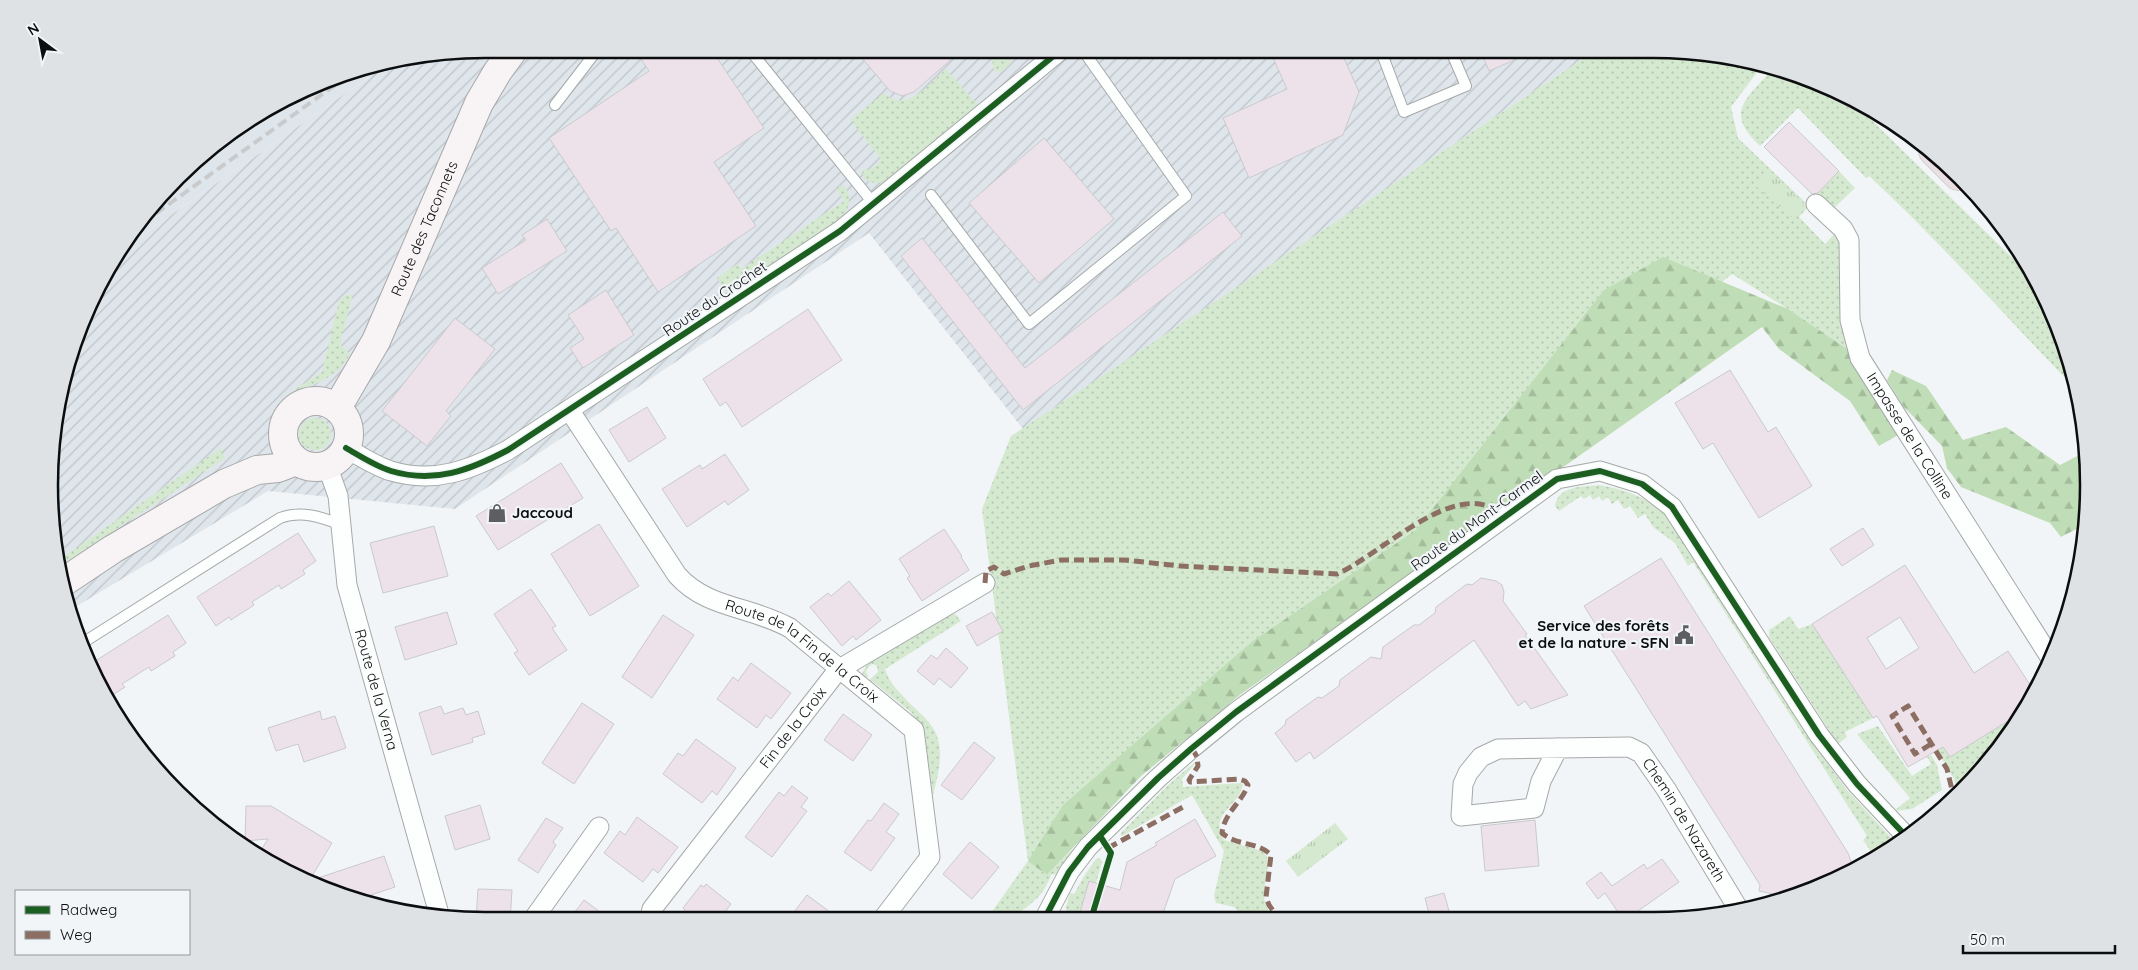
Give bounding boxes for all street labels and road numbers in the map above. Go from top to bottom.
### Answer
street label: Route des Taconnets [387,158,462,299]
street label: Route du Crochet [659,257,770,340]
street label: Impasse de la Colline [1863,369,1957,503]
street label: Route du Mont-Carmel [1407,466,1546,575]
street label: Route de la Fin de la Croix [723,595,883,706]
street label: Route de la Verna [351,627,403,752]
street label: Fin de la Croix [755,683,830,772]
street label: Chemin de Nazareth [1638,754,1730,885]

